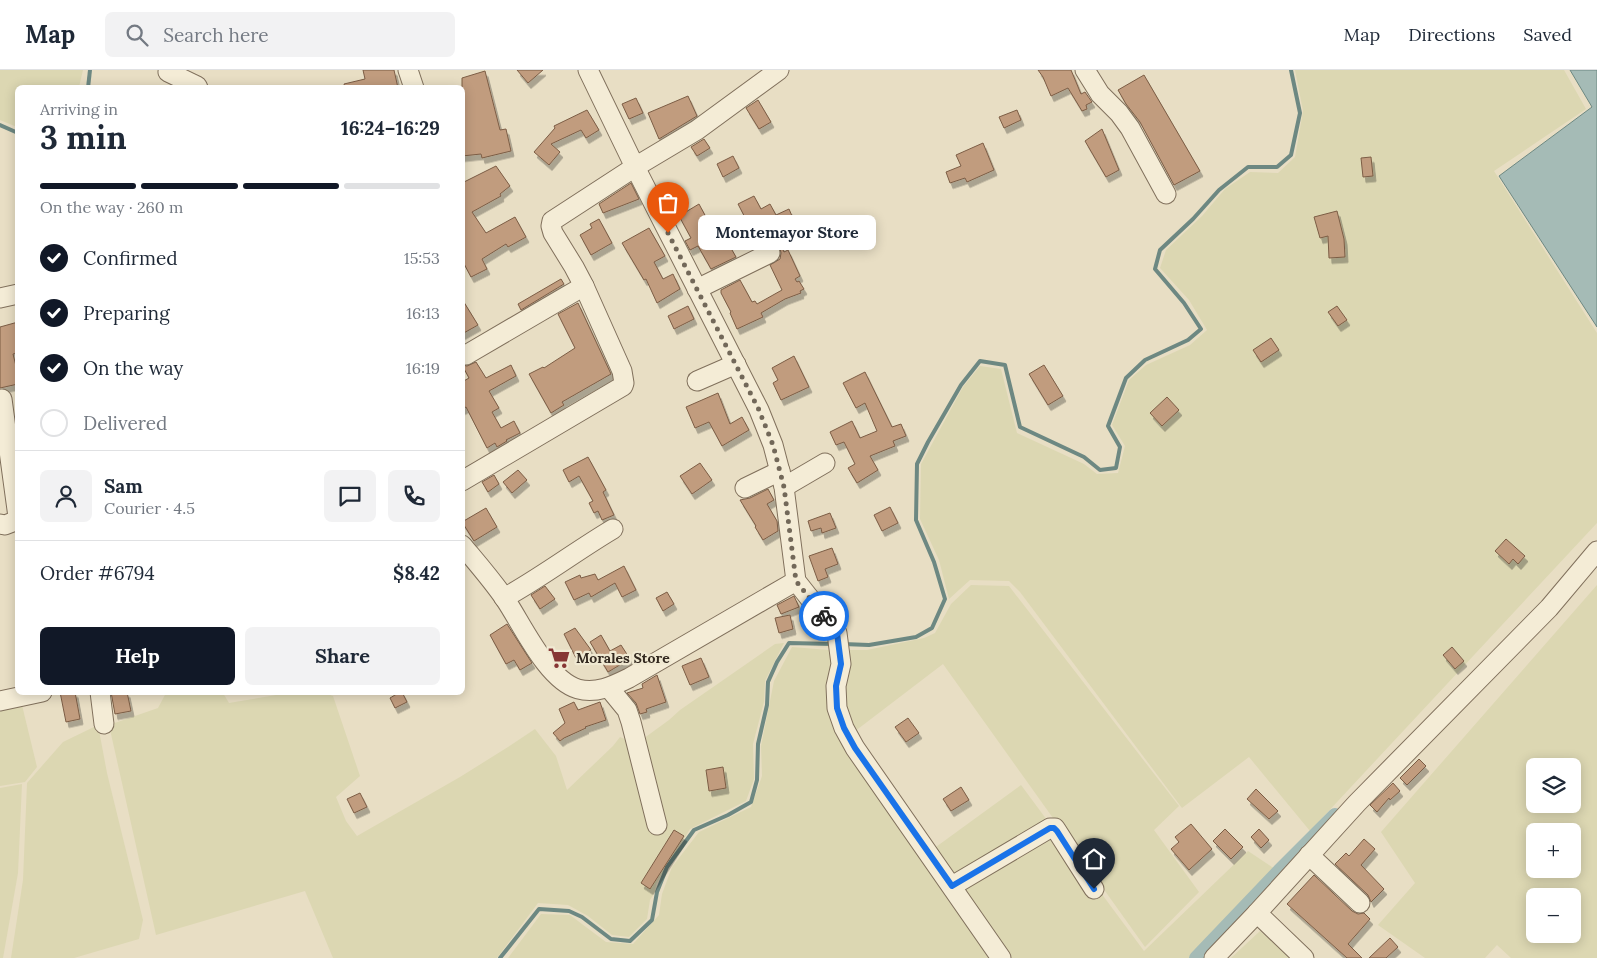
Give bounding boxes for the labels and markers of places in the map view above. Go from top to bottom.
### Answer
pin [647,182,689,233]
callout: Montemayor Store [698,216,876,250]
supermarket icon: Morales Store [546,645,572,671]
place label: Morales Store [576,649,670,667]
pin [1073,838,1115,889]

